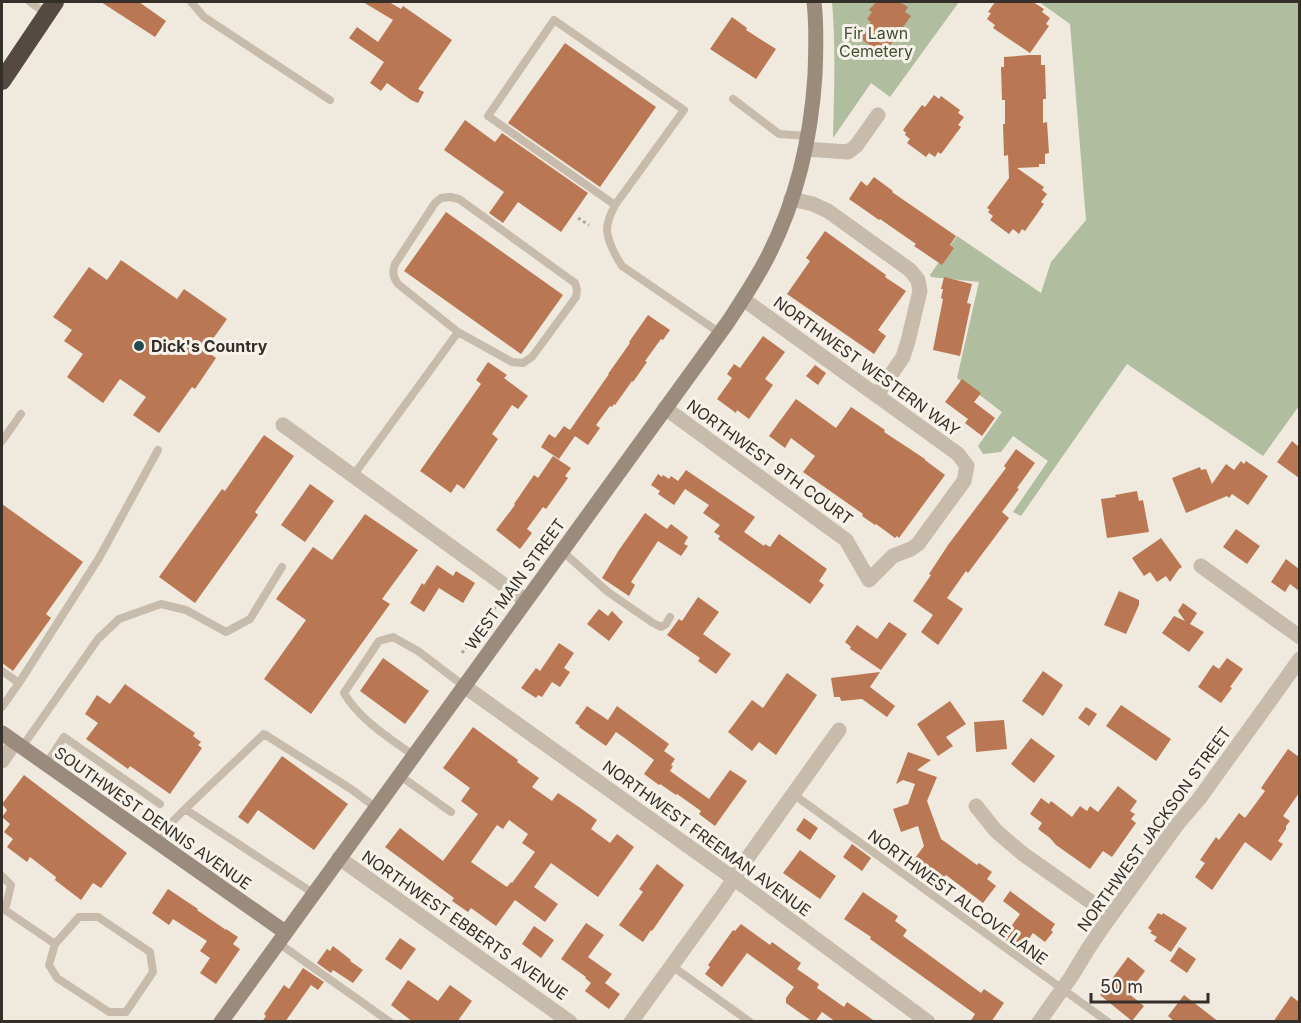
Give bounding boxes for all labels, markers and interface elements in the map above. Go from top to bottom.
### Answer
park label: Fir Lawn Cemetery [839,23,913,61]
street label: NORTHWEST WESTERN WAY [770,292,964,440]
place label: Dick's Country [151,336,268,356]
marker: Dick's Country [132,339,146,353]
street label: NORTHWEST 9TH COURT [683,395,857,529]
street label: WEST MAIN STREET [461,515,569,653]
street label: NORTHWEST JACKSON STREET [1073,723,1235,935]
street label: SOUTHWEST DENNIS AVENUE [51,742,255,894]
street label: NORTHWEST FREEMAN AVENUE [599,756,815,920]
street label: NORTHWEST ALCOVE LANE [864,825,1052,969]
street label: NORTHWEST EBBERTS AVENUE [358,846,572,1004]
scale bar [1091,966,1208,1004]
text: 50 m [1100,976,1143,997]

